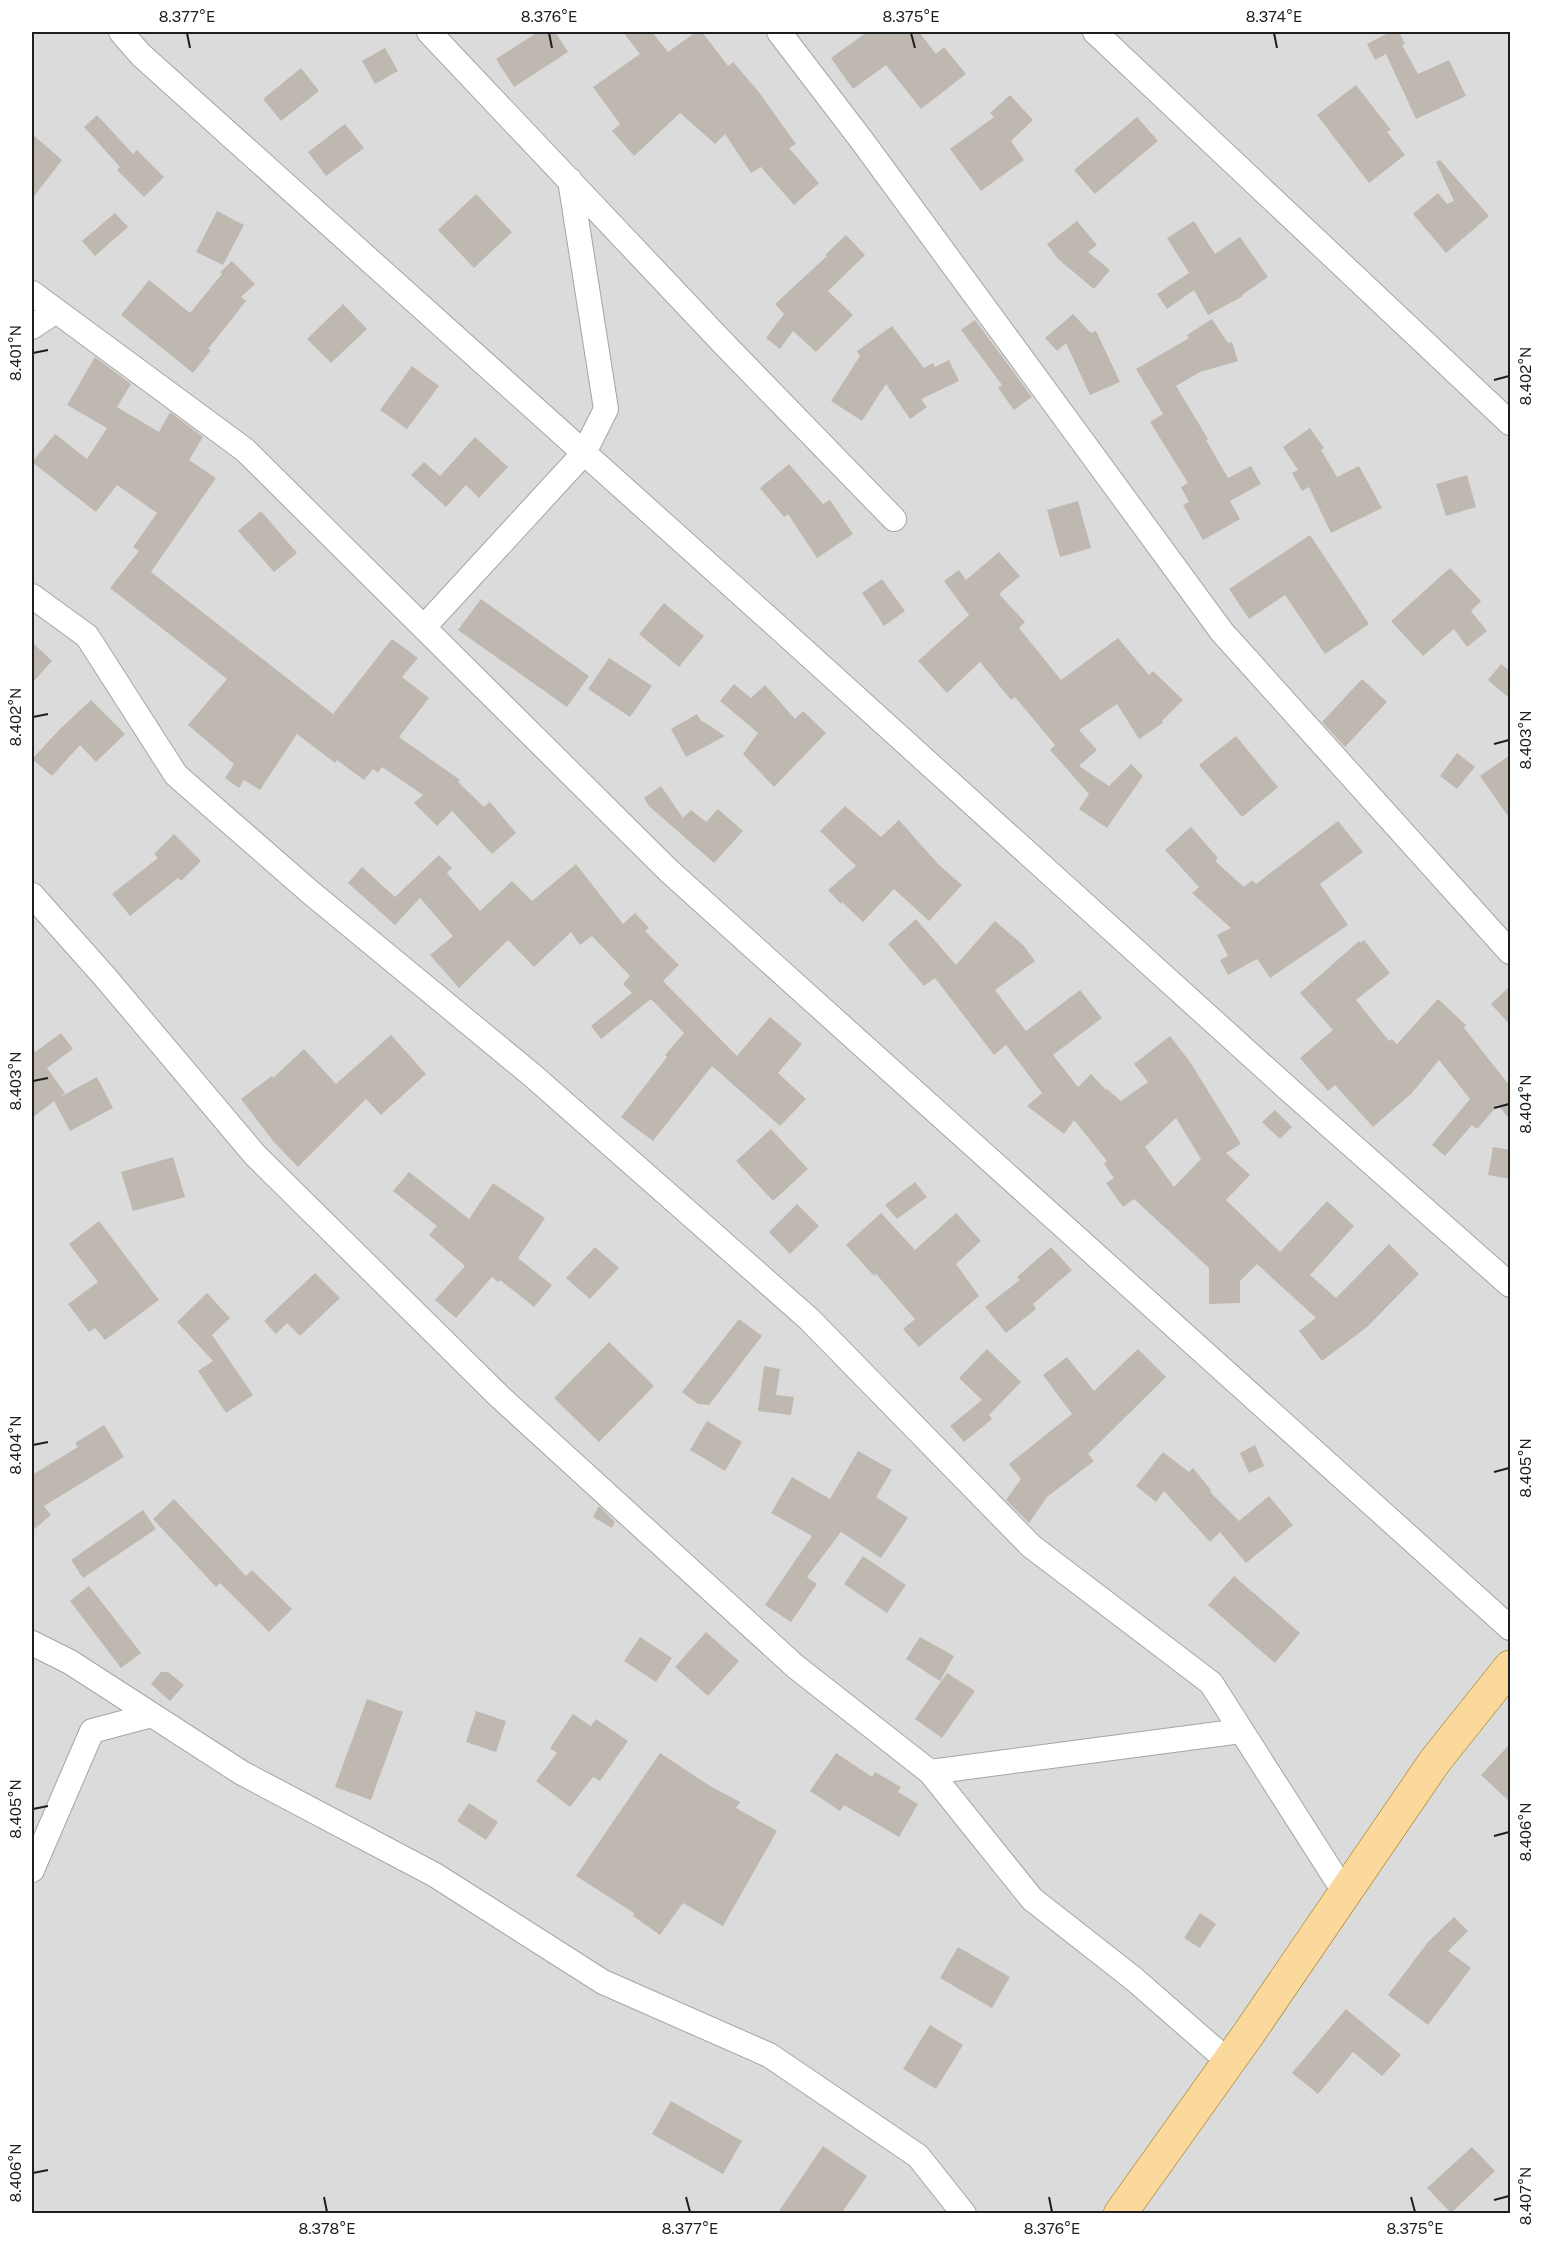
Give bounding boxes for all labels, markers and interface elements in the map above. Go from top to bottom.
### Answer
text: 8.377°E [159,8,215,25]
text: 8.376°E [521,8,577,25]
text: 8.375°E [882,8,940,25]
text: 8.374°E [1246,8,1302,25]
text: 8.401°N [7,325,24,381]
text: 8.402°N [1517,347,1534,405]
text: 8.402°N [7,688,24,746]
text: 8.403°N [1517,710,1534,770]
text: 8.403°N [7,1051,24,1111]
text: 8.404°N [1517,1074,1534,1134]
text: 8.404°N [7,1415,24,1475]
text: 8.405°N [1517,1438,1534,1498]
text: 8.405°N [7,1779,24,1839]
text: 8.406°N [1517,1802,1534,1862]
text: 8.406°N [7,2143,24,2203]
text: 8.407°N [1517,2167,1534,2225]
text: 8.378°E [299,2220,355,2237]
text: 8.377°E [662,2220,718,2237]
text: 8.376°E [1024,2220,1080,2237]
text: 8.375°E [1386,2220,1444,2237]

